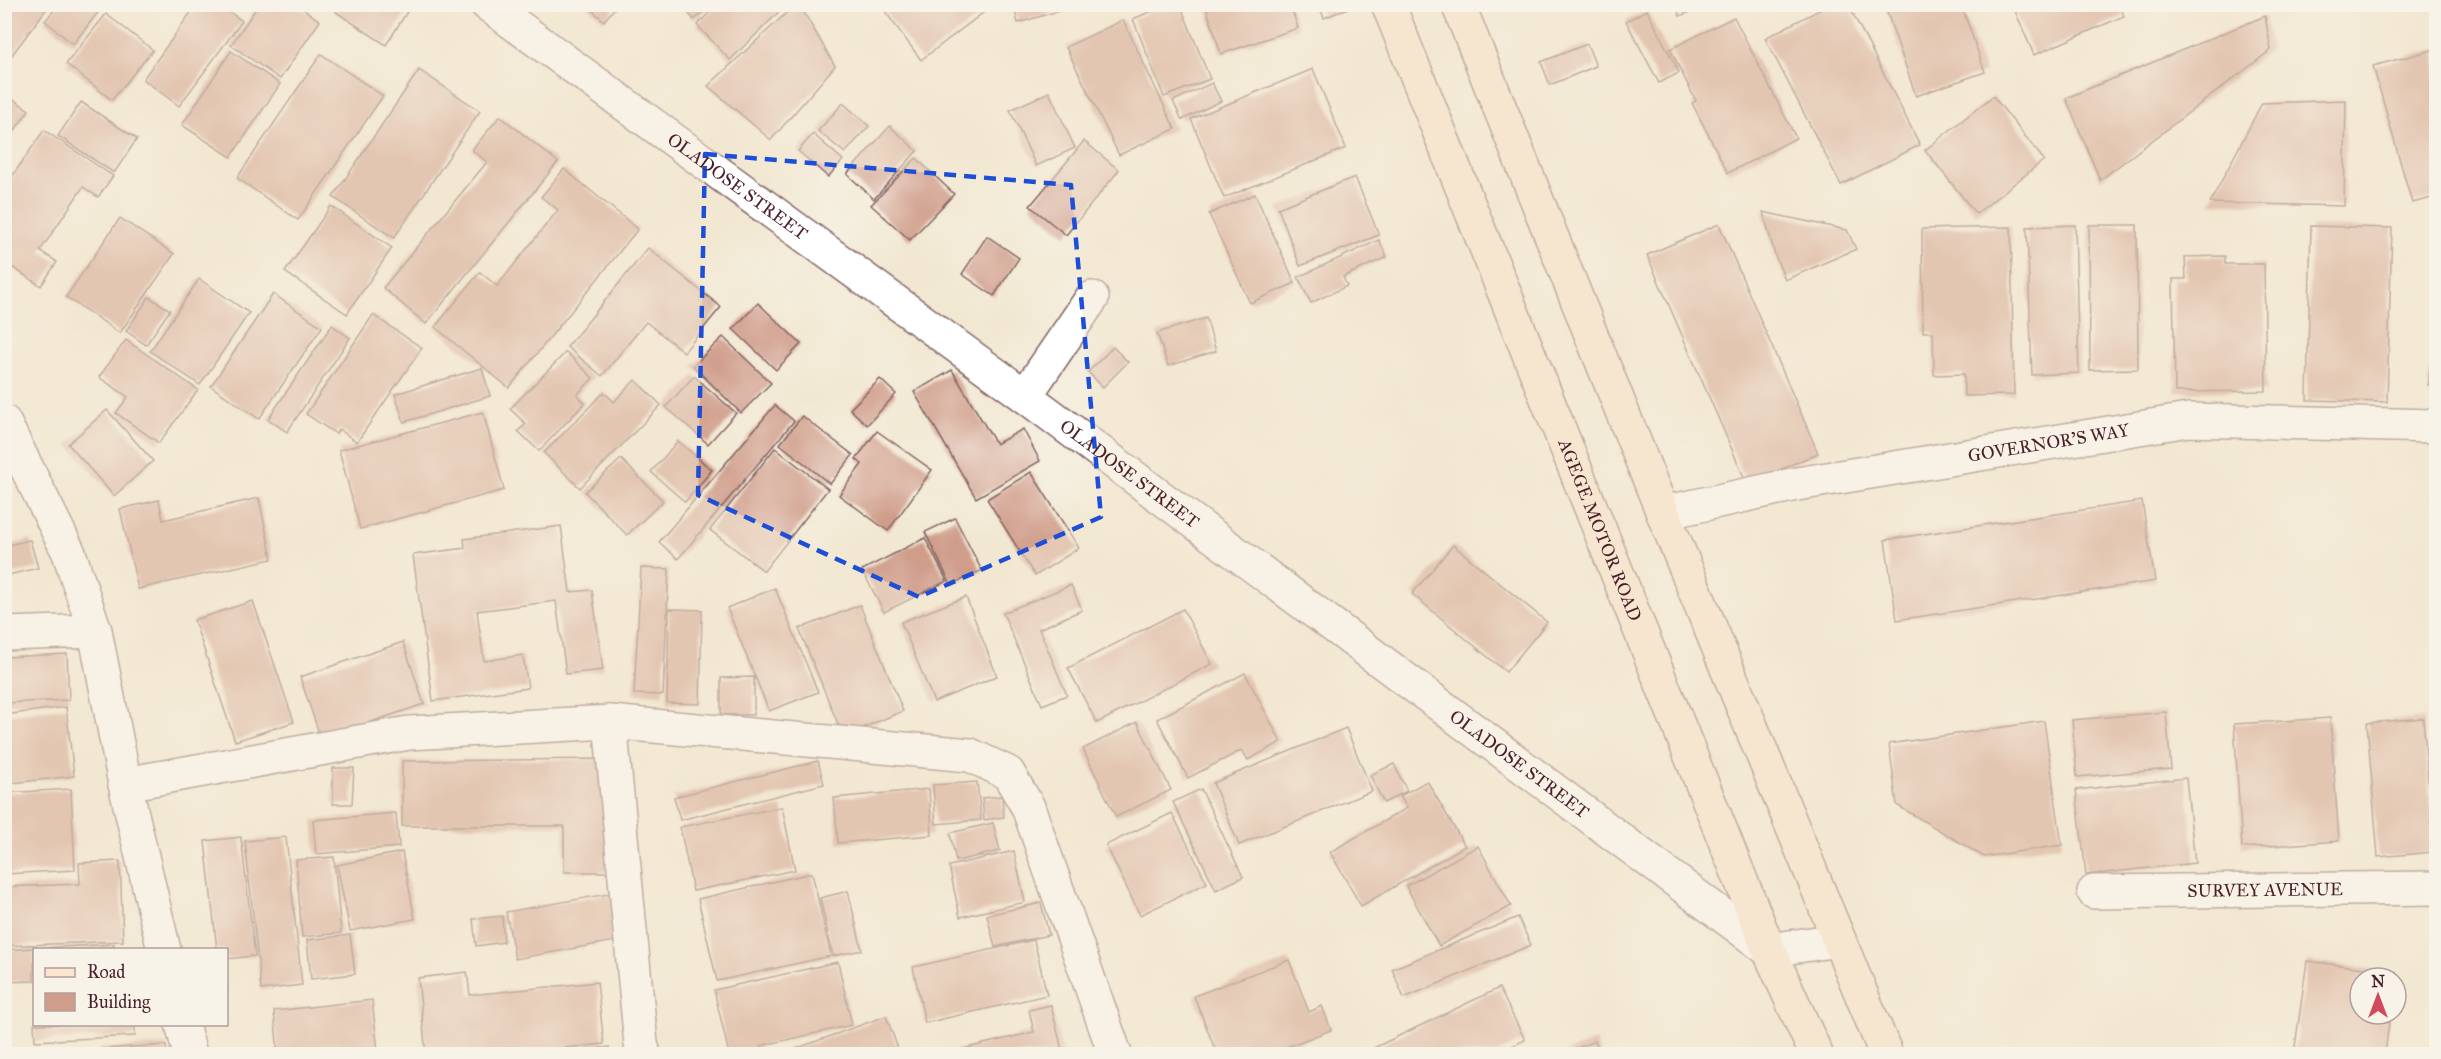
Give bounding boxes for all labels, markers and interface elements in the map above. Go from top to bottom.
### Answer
street label: OLADOSE STREET [663,128,812,245]
street label: OLADOSE STREET [1056,415,1204,533]
street label: GOVERNOR'S WAY [1966,419,2132,467]
street label: AGEGE MOTOR ROAD [1553,435,1646,624]
street label: OLADOSE STREET [1445,705,1593,823]
street label: SURVEY AVENUE [2187,878,2343,902]
legend [33,948,228,1026]
text: Road [87,961,125,983]
north arrow [2348,966,2408,1026]
text: N [2371,972,2385,991]
text: Building [87,991,151,1014]

